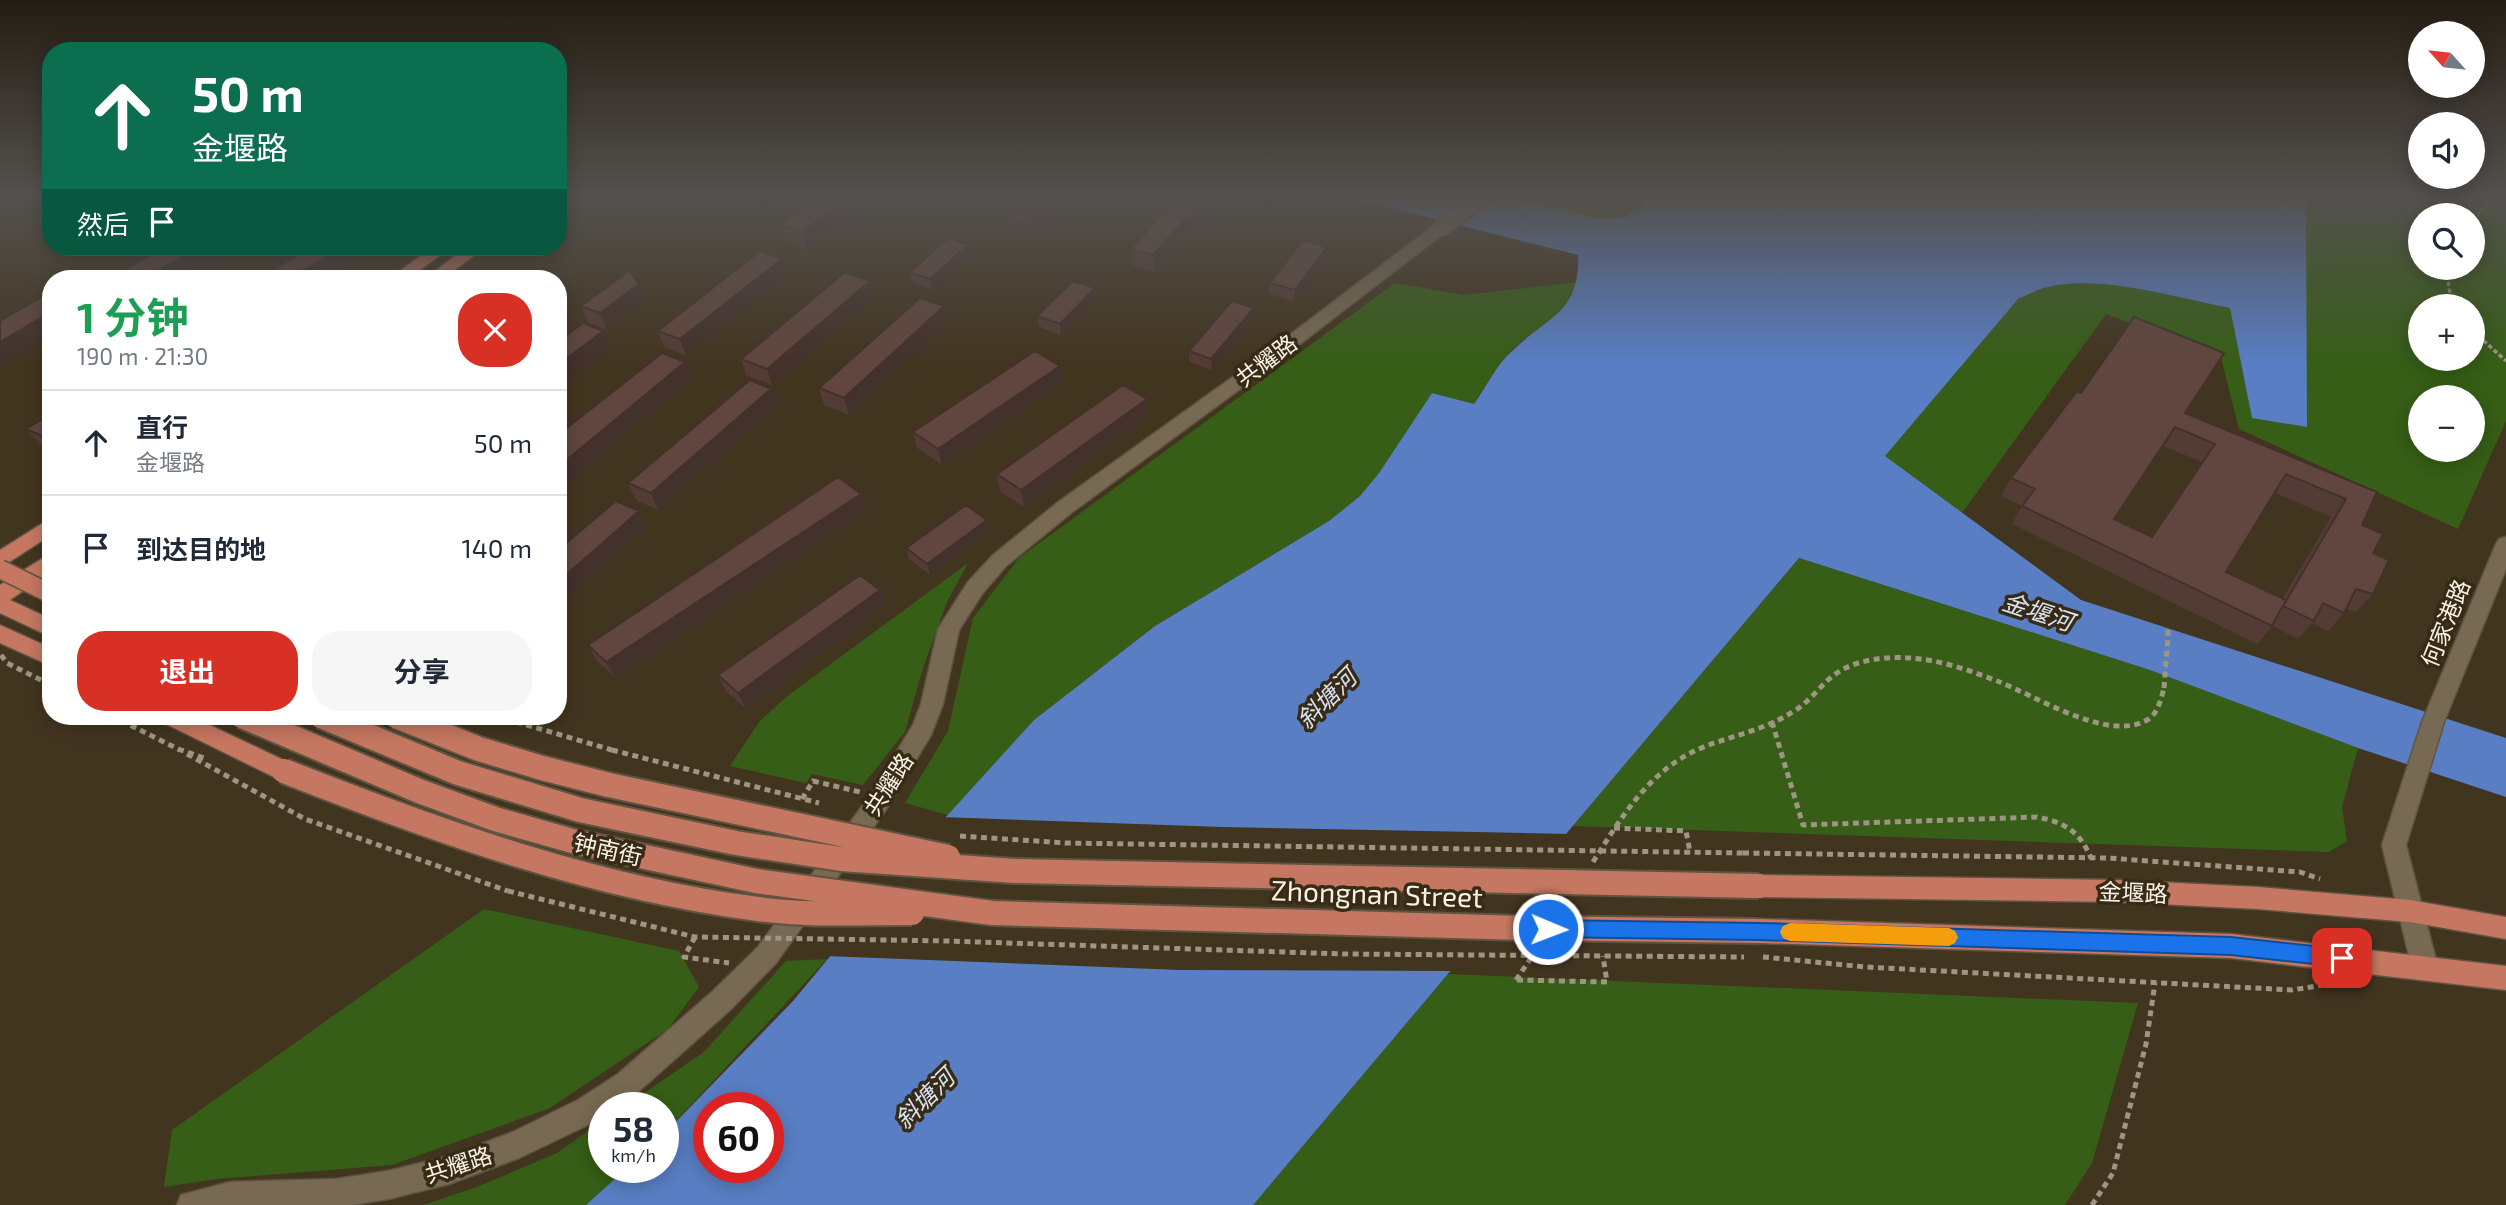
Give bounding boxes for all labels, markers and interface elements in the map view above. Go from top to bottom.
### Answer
north arrow [2408,21,2485,98]
map controls [2408,21,2485,462]
text: 50 m [192,63,304,122]
icon: ahead [77,70,168,161]
button: sound [2408,112,2485,189]
text: 金堰路 [192,128,288,166]
icon: arrive [143,203,181,241]
button: search [2408,203,2485,280]
text: 然后 [77,208,129,239]
text: 1 分钟 [77,291,188,341]
button: close [458,293,532,367]
button: + [2408,294,2485,371]
street label: 共耀路 [1230,328,1302,392]
text: 190 m · 21:30 [77,342,208,370]
button: − [2408,385,2485,462]
text: 直行 [136,411,188,442]
icon: ahead [77,424,115,462]
text: 50 m [474,427,532,458]
text: 金堰路 [136,448,205,476]
icon: arrive [77,529,115,567]
text: 140 m [461,532,532,563]
text: 到达目的地 [136,533,266,564]
street label: 何家港路 [2415,575,2475,671]
water label: 金堰河 [1999,586,2081,637]
button: 退出 [77,631,298,711]
button: 分享 [312,631,532,711]
water label: 斜塘河 [1290,659,1365,734]
street label: 共耀路 [857,747,919,821]
street label: 钟南街 [571,828,645,870]
street label: Zhongnan Street [1271,872,1483,914]
street label: 金堰路 [2098,877,2168,907]
position arrow [1511,892,1585,966]
pin [2312,928,2372,988]
icon: arrive [2323,939,2361,977]
water label: 斜塘河 [888,1059,963,1134]
speed limit sign: 60 [693,1092,784,1183]
text: 58 [613,1107,654,1149]
street label: 共耀路 [421,1140,495,1188]
text: km/h [611,1144,656,1166]

